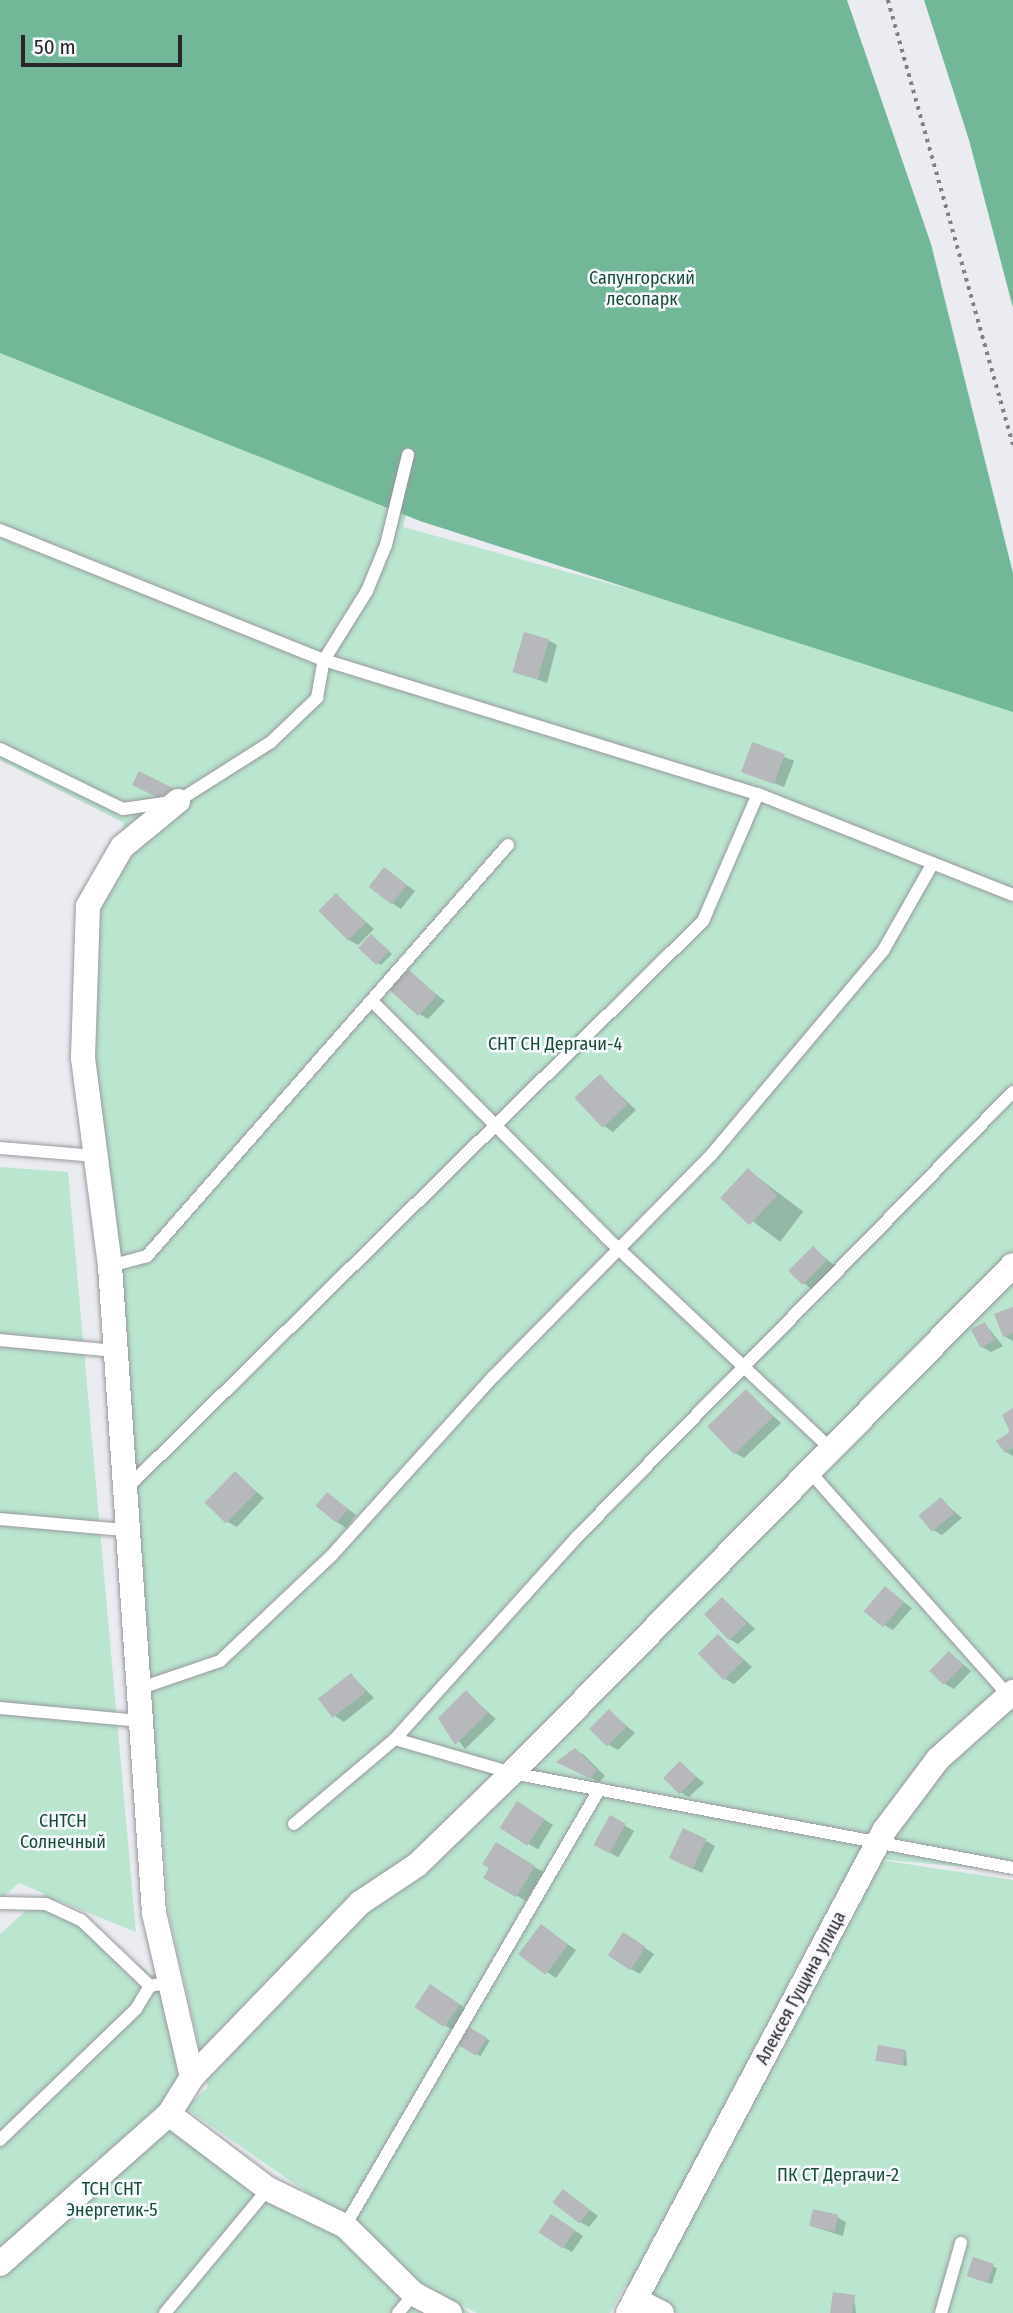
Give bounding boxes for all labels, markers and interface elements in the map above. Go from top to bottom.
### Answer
scale bar [24,21,186,65]
text: 50 m [34,34,76,60]
park label: Сапунгорский лесопарк [589,268,695,310]
park label: СНТ СН Дергачи-4 [488,1033,622,1055]
park label: СНТСН Солнечный [20,1811,106,1854]
street label: Алексея Гущина улица [751,1908,851,2068]
park label: ПК СТ Дергачи-2 [777,2164,899,2186]
park label: ТСН СНТ Энергетик-5 [66,2179,158,2222]

